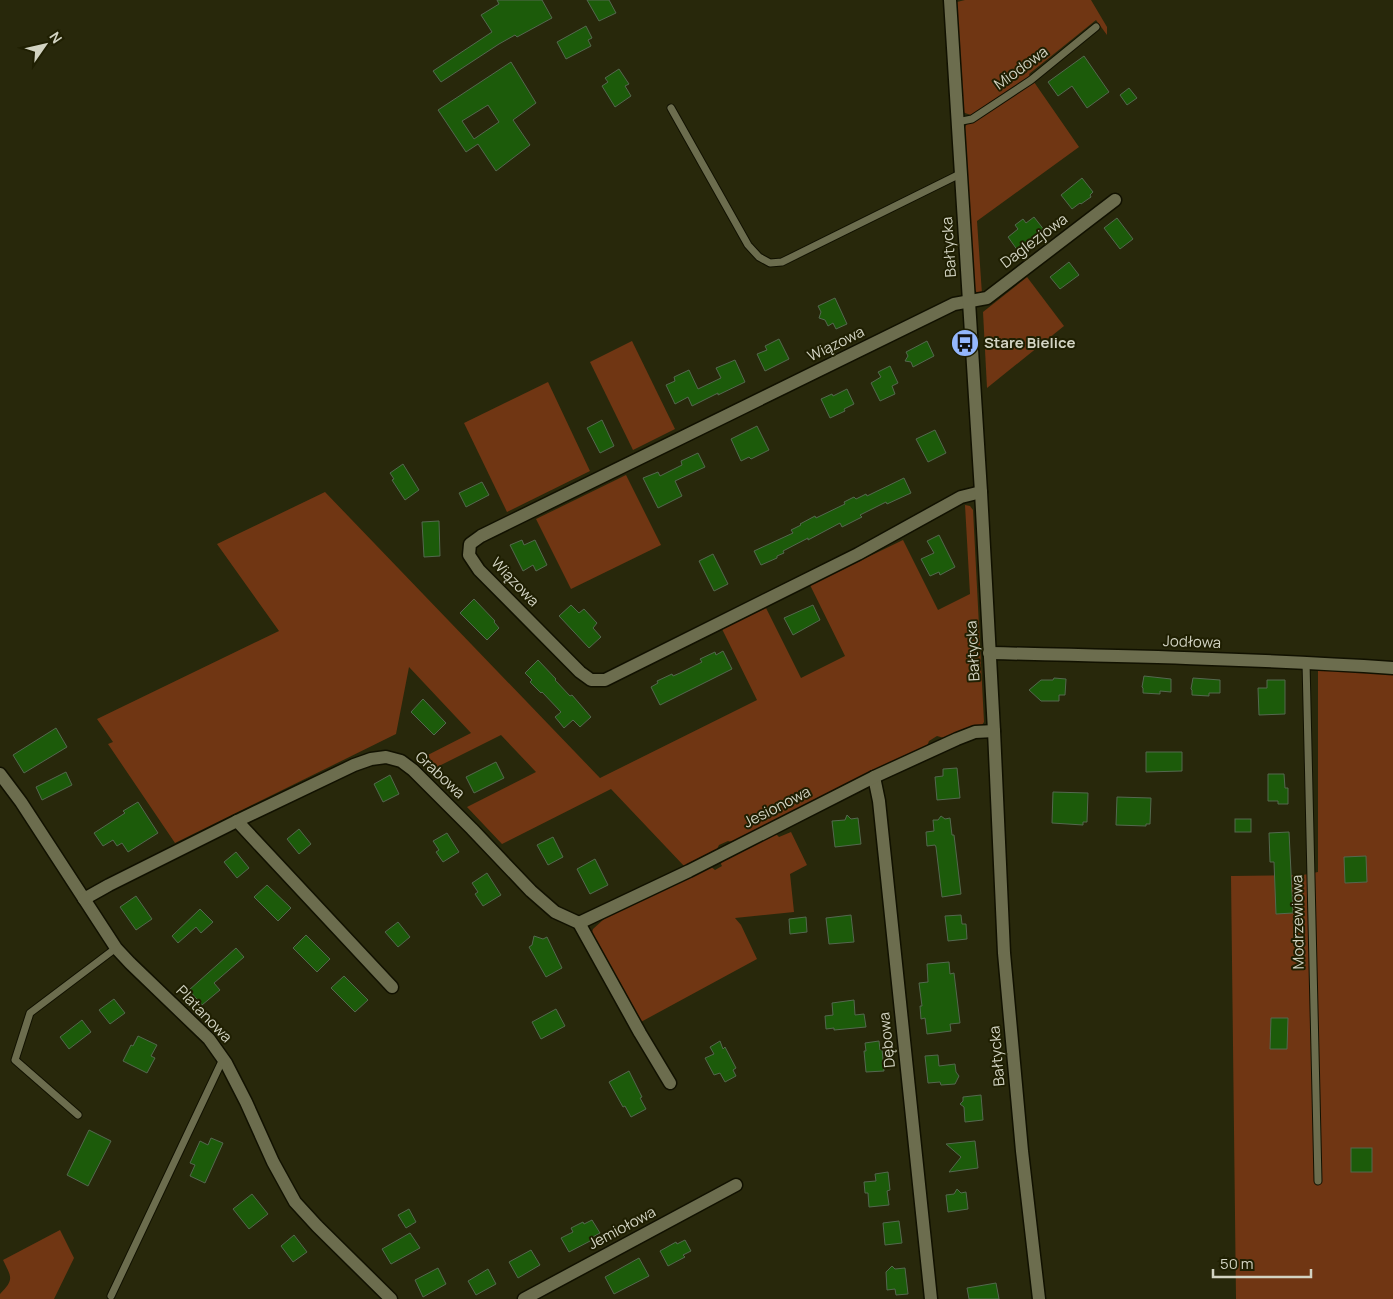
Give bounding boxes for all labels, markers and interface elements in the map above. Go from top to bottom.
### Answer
north arrow [20,20,70,70]
text: N [46,28,67,47]
street label: Miodowa [990,41,1052,94]
street label: Daglezjowa [996,208,1072,273]
street label: Bałtycka [936,216,961,278]
street label: Wiązowa [804,321,868,366]
bus stop icon: Stare Bielice [950,328,980,358]
place label: Stare Bielice [984,332,1075,353]
street label: Wiązowa [487,552,544,611]
street label: Bałtycka [960,620,985,682]
street label: Jodłowa [1163,630,1221,653]
street label: Grabowa [411,746,470,803]
street label: Jesionowa [740,781,814,832]
street label: Modrzewiowa [1286,875,1309,969]
street label: Platanowa [172,980,237,1047]
street label: Dębowa [873,1011,900,1069]
street label: Bałtycka [983,1025,1010,1087]
street label: Jemiołowa [584,1201,659,1254]
scale bar [1213,1246,1310,1278]
text: 50 m [1220,1253,1254,1274]

